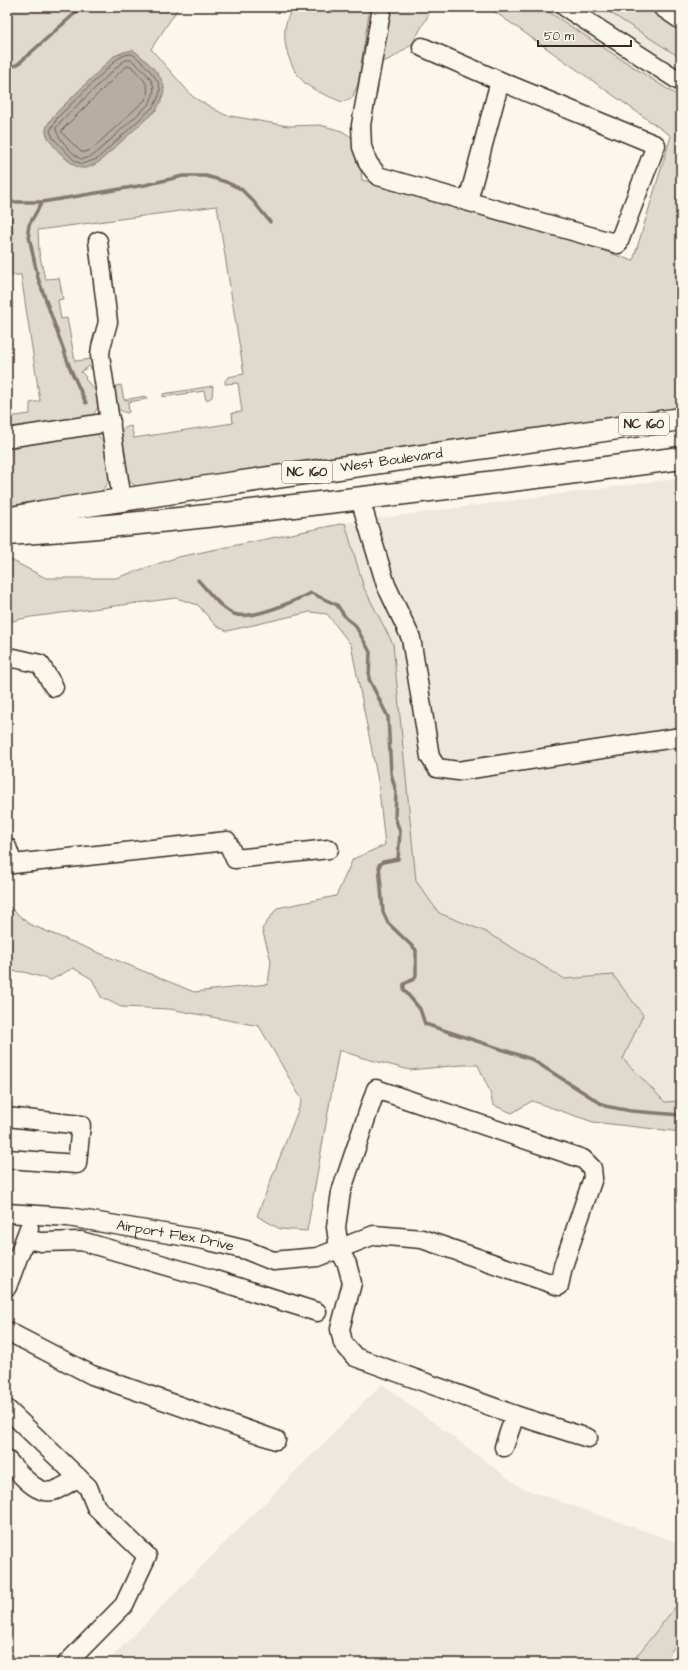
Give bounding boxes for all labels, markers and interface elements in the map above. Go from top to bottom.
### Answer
scale bar [538,22,631,48]
text: 50 m [544,28,575,45]
road number: NC 160 [619,413,669,435]
street label: West Boulevard [339,443,444,478]
road number: NC 160 [282,461,332,483]
street label: Airport Flex Drive [115,1215,236,1257]

